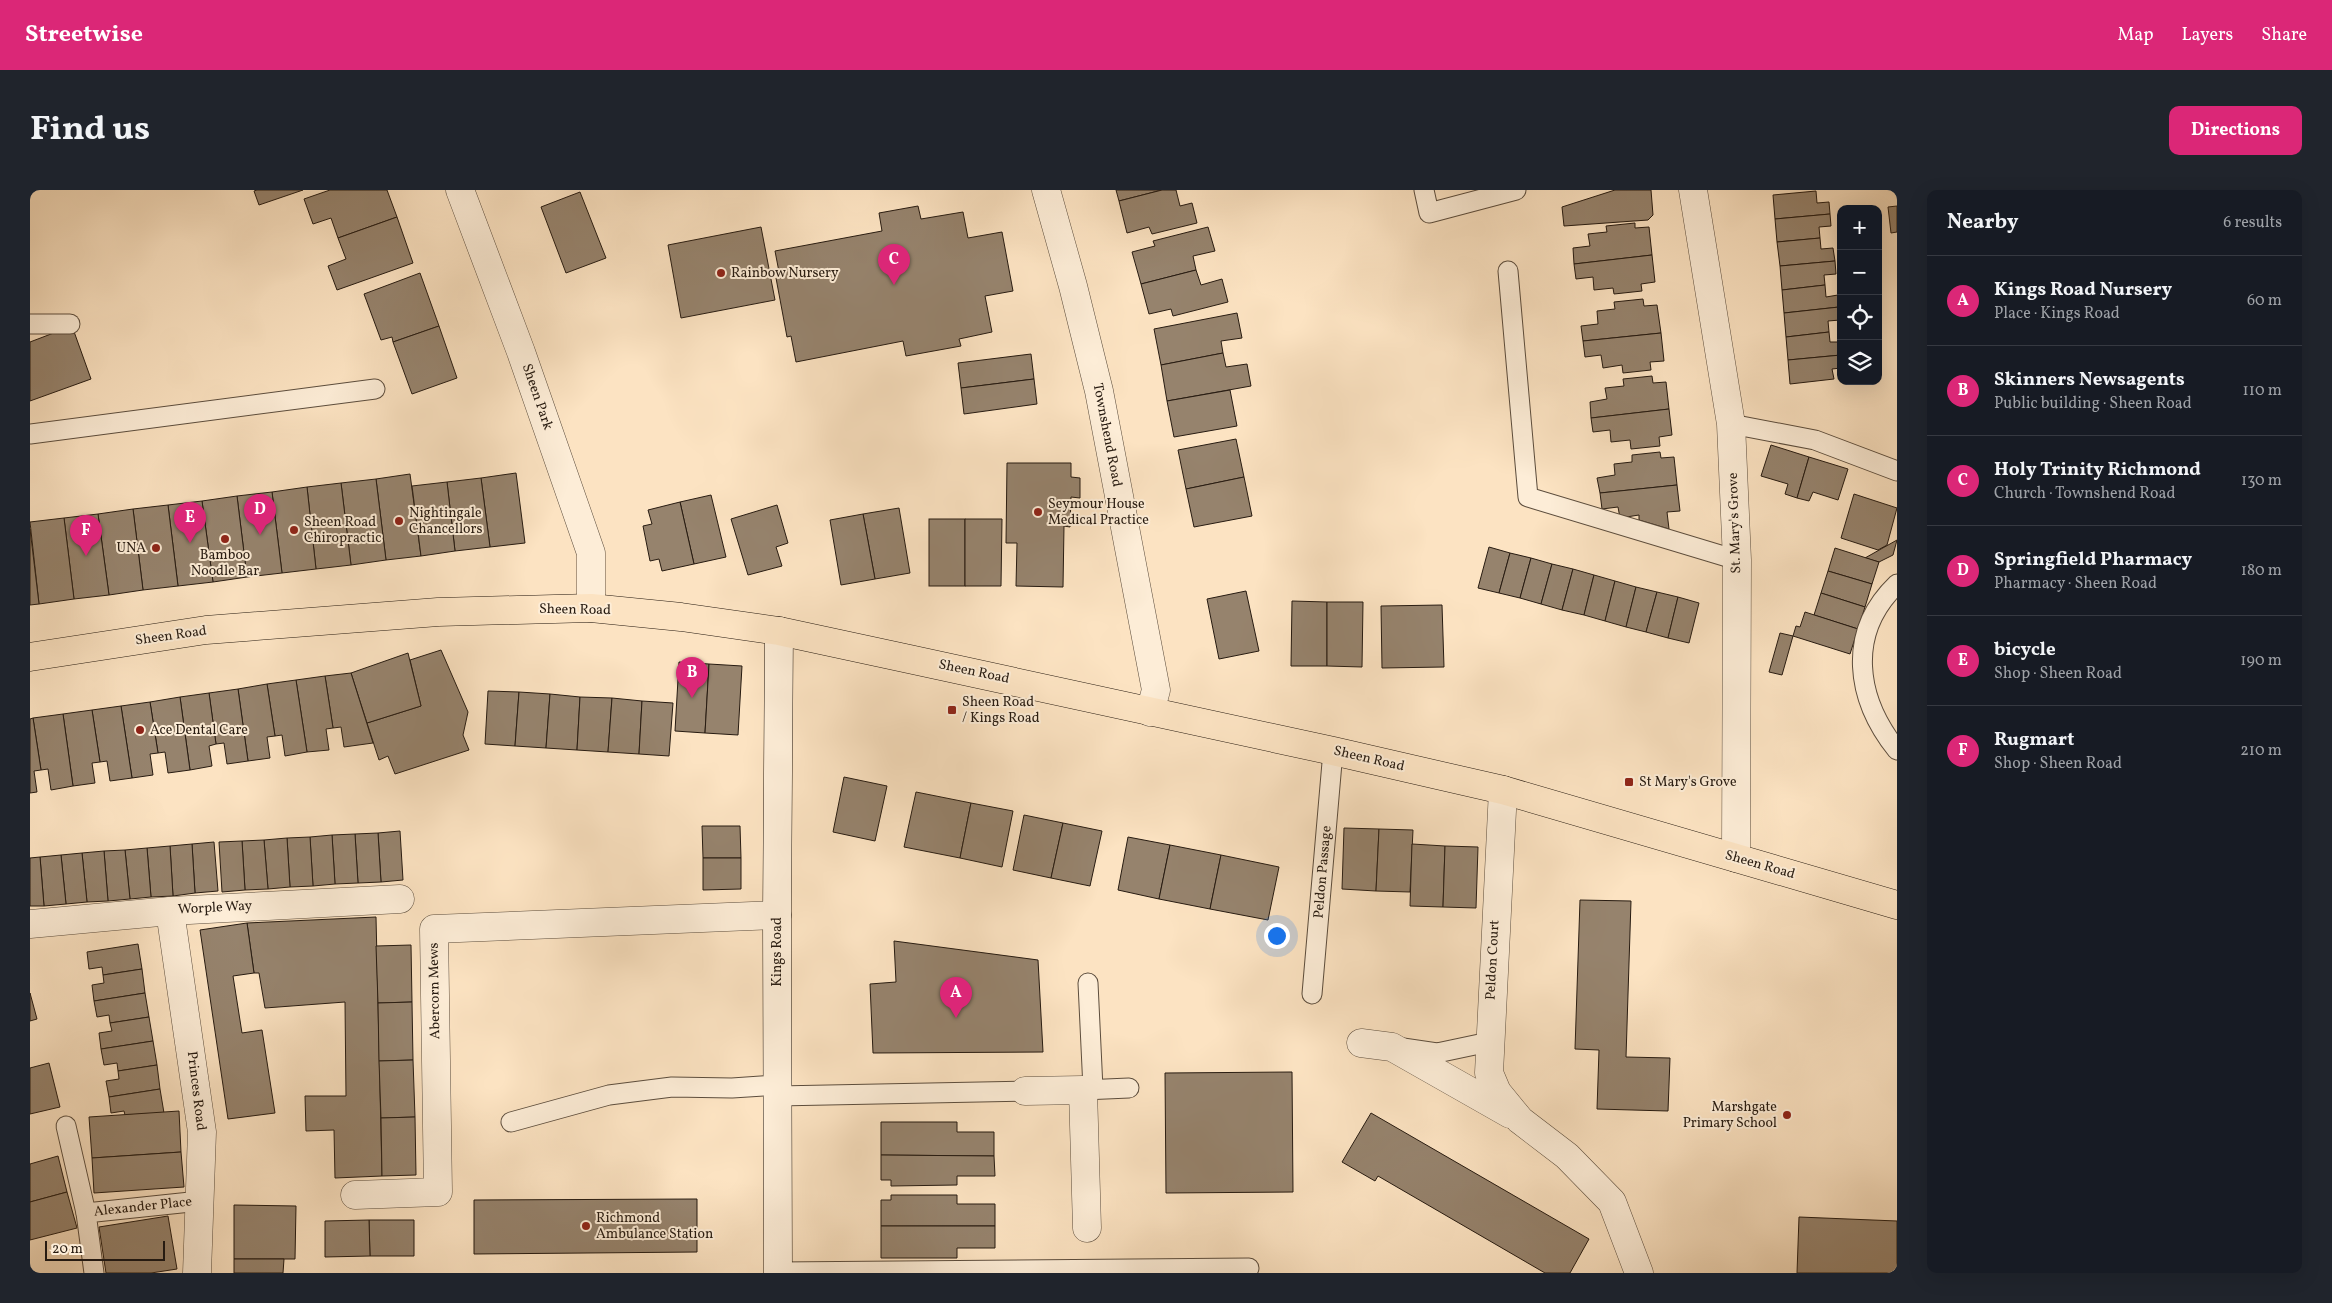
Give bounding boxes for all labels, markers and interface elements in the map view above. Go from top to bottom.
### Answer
text: Streetwise [25,18,143,52]
text: Map [2117,23,2153,48]
text: Layers [2181,23,2233,48]
text: Share [2261,23,2307,48]
text: Find us [30,106,150,154]
button: Directions [2169,106,2302,155]
map controls [1837,205,1882,385]
button: + [1837,205,1882,250]
text: Nearby [1947,208,2018,237]
text: 6 results [2223,212,2282,234]
pin: C [878,244,910,285]
button: − [1837,250,1882,295]
place label: Rainbow Nursery [731,264,839,283]
marker: Rainbow Nursery [715,267,727,279]
text: Kings Road Nursery [1994,277,2172,303]
text: A [1957,290,1969,312]
text: 60 m [2247,290,2282,312]
button: locate [1837,295,1882,340]
text: Place · Kings Road [1994,303,2120,325]
button: layers [1837,340,1882,385]
street label: Sheen Park [517,361,557,433]
text: Skinners Newsagents [1994,367,2185,393]
text: B [1958,380,1968,402]
text: 110 m [2243,380,2282,402]
street label: Townshend Road [1088,381,1126,489]
text: Public building · Sheen Road [1994,393,2192,415]
text: Holy Trinity Richmond [1994,457,2201,483]
text: C [1958,470,1968,492]
text: 130 m [2241,470,2282,492]
street label: St. Mary's Grove [1724,472,1746,574]
text: Church · Townshend Road [1994,483,2175,505]
pin: D [244,494,276,535]
place label: Seymour House Medical Practice [1048,495,1149,530]
pin: E [174,502,206,543]
place label: Nightingale Chancellors [409,504,482,539]
marker: Seymour House Medical Practice [1032,506,1044,518]
place label: Sheen Road Chiropractic [304,513,382,548]
pin: F [70,515,102,556]
marker: Nightingale Chancellors [393,515,405,527]
marker: Sheen Road Chiropractic [288,524,300,536]
marker: Bamboo Noodle Bar [219,533,231,545]
place label: UNA [117,539,146,558]
marker: UNA [150,542,162,554]
place label: Bamboo Noodle Bar [191,546,259,581]
text: Springfield Pharmacy [1994,547,2192,573]
text: D [1957,560,1969,582]
text: 180 m [2241,560,2282,582]
text: Pharmacy · Sheen Road [1994,573,2157,595]
street label: Sheen Road [539,600,611,620]
street label: Sheen Road [134,622,208,650]
text: bicycle [1994,637,2056,663]
text: E [1958,650,1968,672]
text: 190 m [2240,650,2282,672]
street label: Sheen Road [937,655,1011,689]
pin: B [676,657,708,698]
text: Shop · Sheen Road [1994,663,2122,685]
place label: Sheen Road / Kings Road [962,693,1040,728]
marker: Sheen Road / Kings Road [946,704,958,716]
place label: Ace Dental Care [150,721,248,740]
marker: Ace Dental Care [134,724,146,736]
text: Rugmart [1994,727,2074,753]
text: F [1958,740,1968,762]
text: 210 m [2240,740,2282,762]
street label: Sheen Road [1332,742,1406,776]
text: Shop · Sheen Road [1994,753,2122,775]
place label: St Mary's Grove [1639,773,1737,792]
marker: St Mary's Grove [1623,776,1635,788]
street label: Peldon Passage [1309,824,1337,919]
street label: Sheen Road [1723,846,1797,884]
street label: Worple Way [177,897,253,919]
street label: Kings Road [768,917,787,987]
street label: Peldon Court [1481,919,1505,1001]
your location [1264,923,1290,949]
street label: Abercorn Mews [425,942,445,1040]
pin: A [940,977,972,1018]
street label: Princes Road [182,1050,210,1132]
place label: Marshgate Primary School [1683,1098,1777,1133]
marker: Marshgate Primary School [1781,1109,1793,1121]
street label: Alexander Place [93,1192,193,1222]
place label: Richmond Ambulance Station [596,1209,713,1244]
marker: Richmond Ambulance Station [580,1220,592,1232]
scale bar [45,1238,165,1261]
text: 20 m [52,1240,83,1259]

